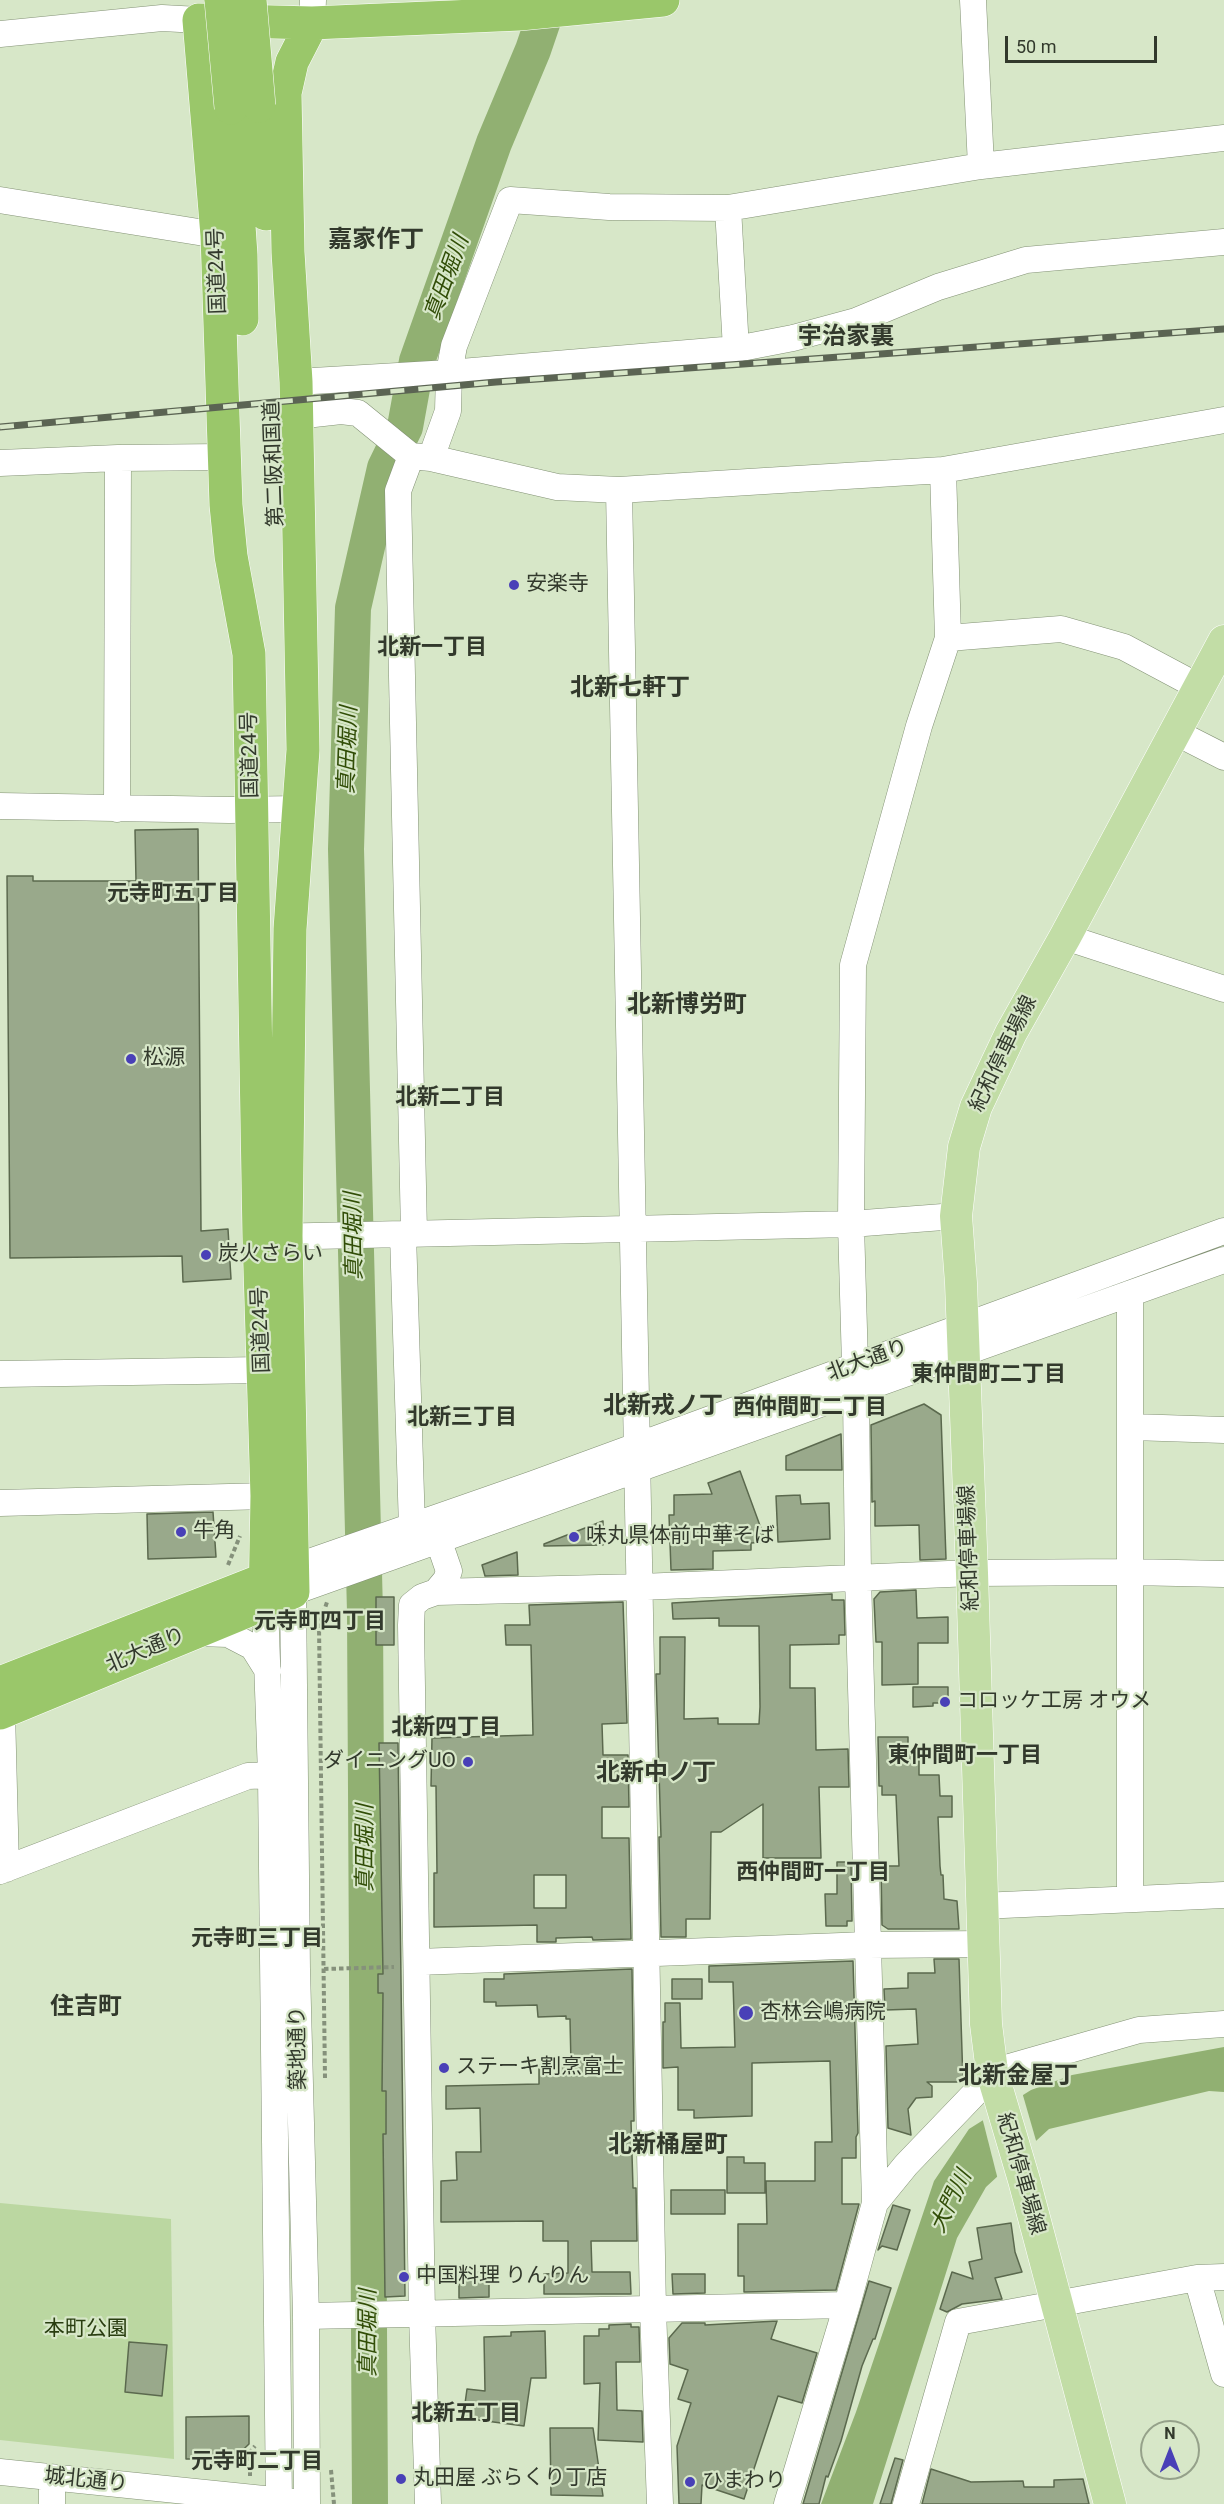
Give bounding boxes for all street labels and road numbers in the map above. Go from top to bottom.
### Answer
street label: 国道24号 [204,227,232,315]
street label: 第二阪和国道 [260,401,290,527]
street label: 国道24号 [238,711,264,799]
street label: 紀和停車場線 [965,992,1043,1116]
street label: 国道24号 [248,1286,276,1374]
street label: 北大通り [824,1335,912,1387]
street label: 紀和停車場線 [955,1485,985,1611]
street label: 北大通り [102,1623,190,1679]
street label: 築地通り [286,2006,312,2090]
street label: 紀和停車場線 [991,2110,1049,2238]
street label: 城北通り [43,2464,129,2498]

